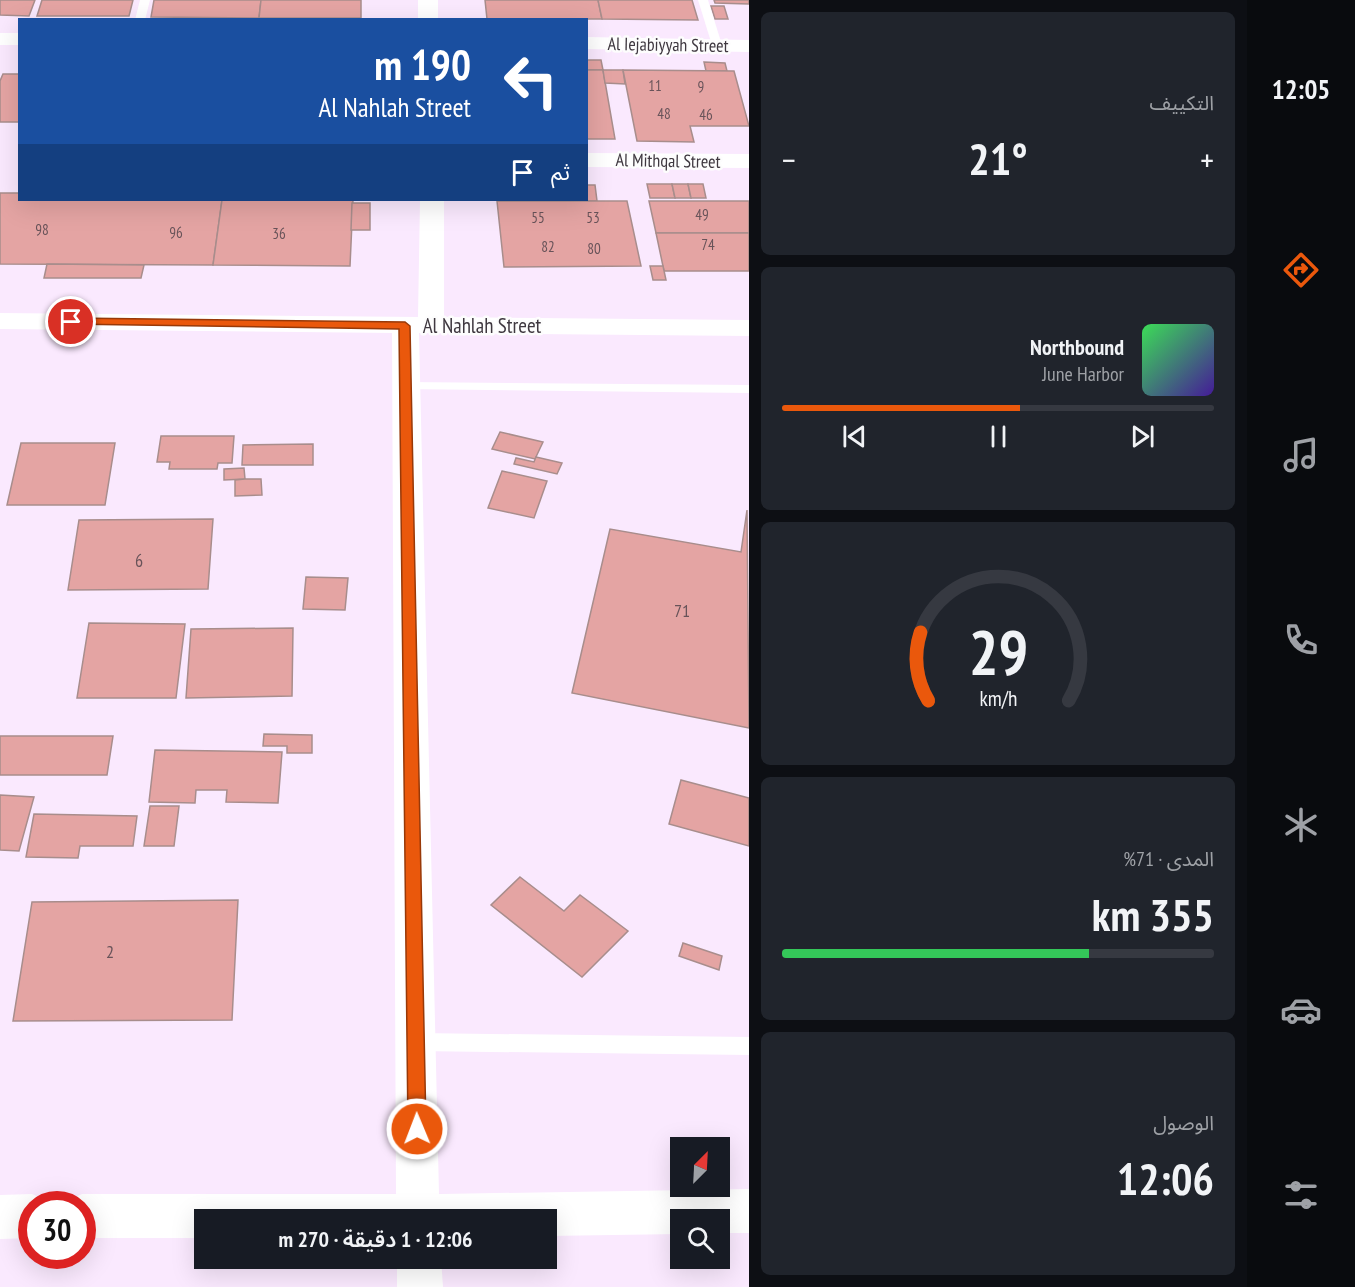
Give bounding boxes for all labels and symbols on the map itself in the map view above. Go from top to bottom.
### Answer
street label: Al Iejabiyyah Street [607,32,729,57]
house number: 11 [648,76,662,95]
house number: 9 [698,77,704,96]
house number: 48 [657,104,671,123]
house number: 46 [699,105,713,124]
street label: Al Mithqal Street [615,148,721,173]
house number: 49 [695,205,709,224]
house number: 55 [531,208,545,227]
house number: 53 [586,208,600,227]
house number: 98 [35,220,49,239]
house number: 96 [169,223,183,242]
house number: 36 [272,224,286,243]
house number: 74 [701,235,715,254]
house number: 82 [541,237,555,256]
house number: 80 [587,239,601,258]
pin [45,296,96,347]
street label: Al Nahlah Street [423,312,542,339]
house number: 6 [135,549,143,572]
house number: 71 [674,599,690,622]
house number: 2 [106,940,114,963]
position arrow [385,1097,449,1161]
north arrow [670,1137,730,1197]
speed limit sign: 30 [18,1191,96,1269]

